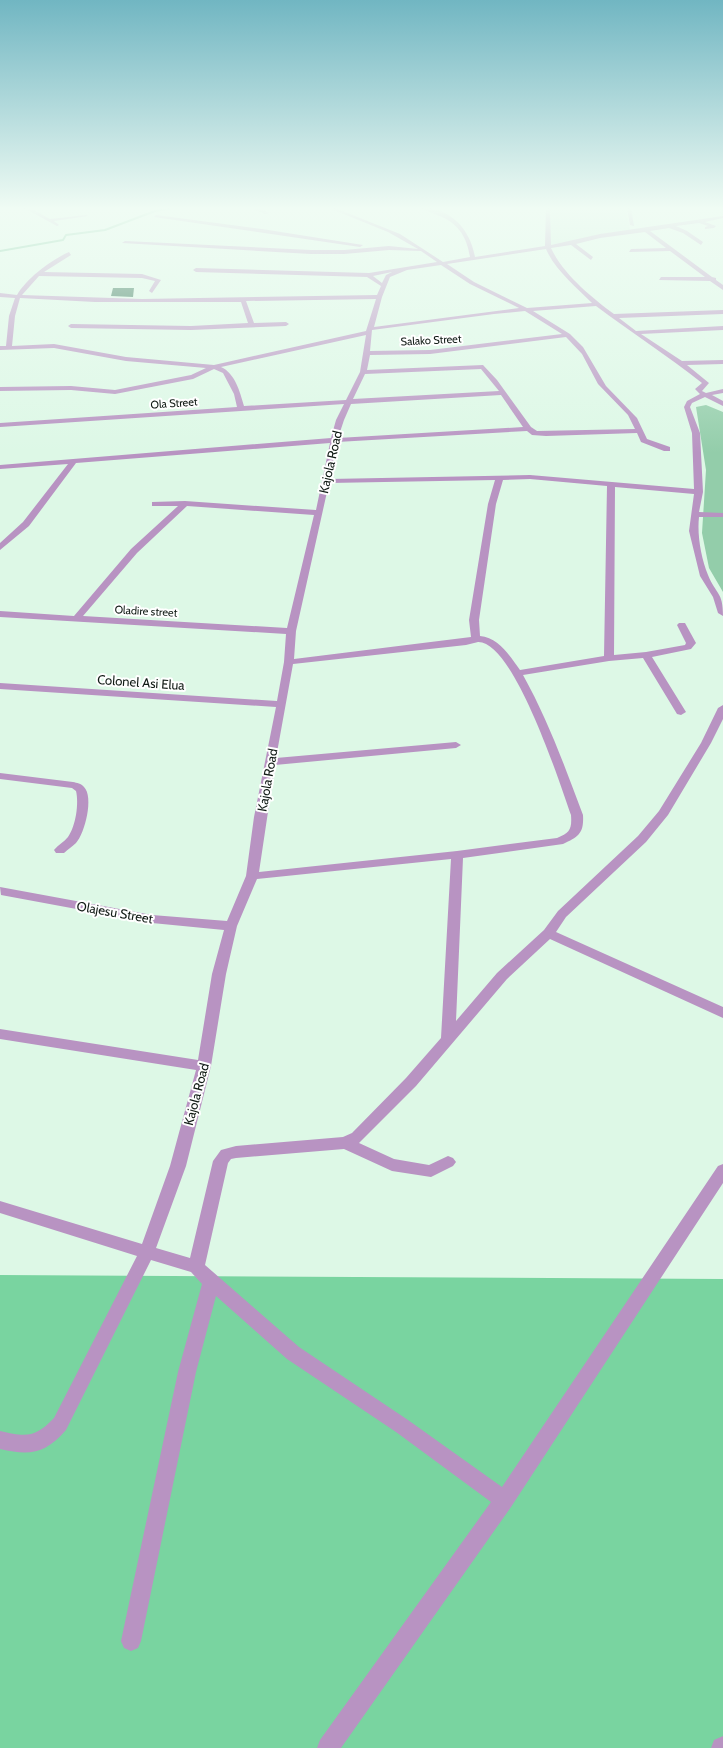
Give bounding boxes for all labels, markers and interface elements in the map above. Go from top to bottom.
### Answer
street label: Salako Street [400,331,462,349]
street label: Ola Street [150,394,198,412]
street label: Kajola Road [315,429,346,495]
street label: Oladire street [114,602,178,620]
street label: Colonel Asi Elua [97,671,186,693]
street label: Kajola Road [254,747,281,813]
street label: Olajesu Street [75,897,155,928]
street label: Kajola Road [180,1061,213,1127]

